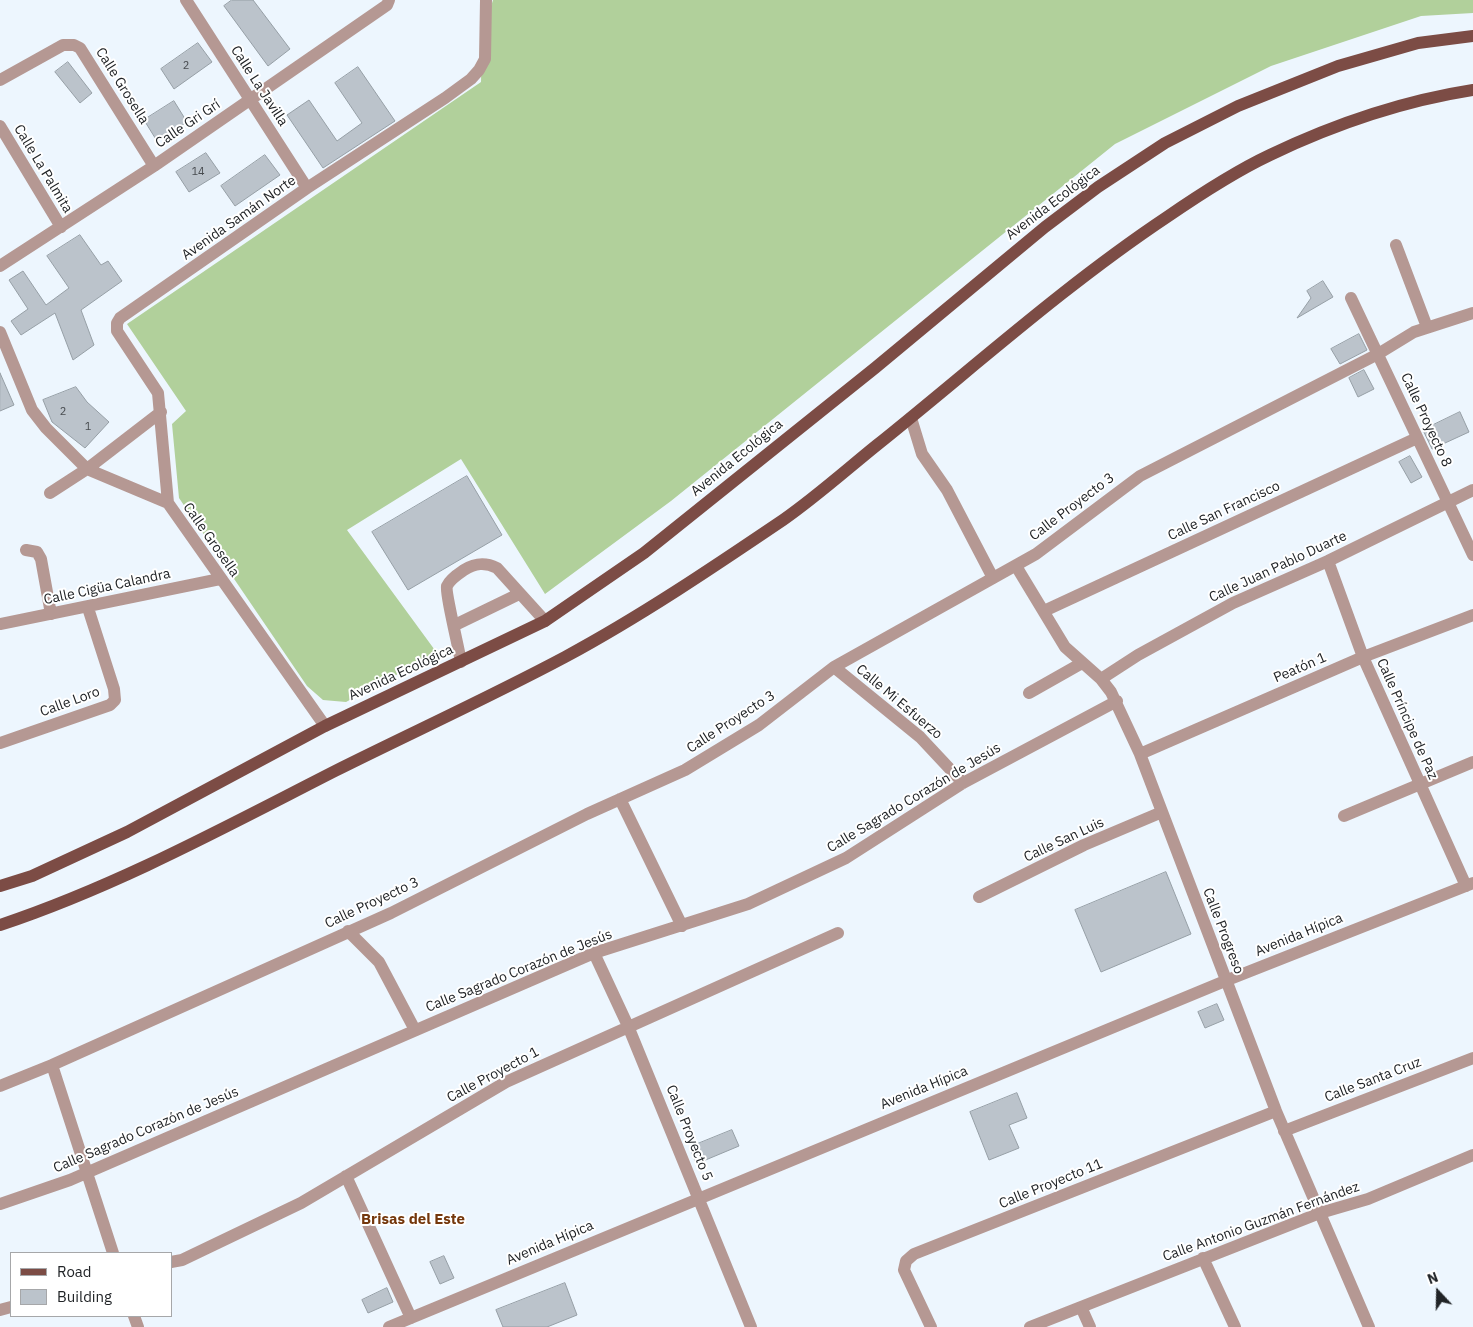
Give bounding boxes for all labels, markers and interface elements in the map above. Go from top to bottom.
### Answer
street label: Calle La Javilla [227,43,291,129]
street label: Calle Grosella [92,45,152,127]
house number: 2 [183,59,189,73]
street label: Calle Gri Grí [152,96,224,152]
street label: Calle La Palmita [10,122,76,216]
street label: Avenida Ecológica [1003,162,1103,244]
house number: 14 [191,165,205,179]
street label: Avenida Samán Norte [179,172,299,264]
street label: Calle Proyecto 8 [1397,370,1455,470]
house number: 2 [60,405,66,419]
street label: Avenida Ecológica [688,416,786,500]
house number: 1 [85,420,91,434]
street label: Calle Proyecto 3 [1026,470,1118,544]
street label: Calle San Francisco [1165,478,1283,544]
street label: Calle Grosella [179,500,243,580]
street label: Calle Juan Pablo Duarte [1206,528,1350,606]
street label: Calle Cigüa Calandra [42,565,172,609]
street label: Avenida Ecológica [346,641,456,705]
street label: Peatón 1 [1271,649,1329,687]
street label: Calle Príncipe de Paz [1373,656,1441,782]
street label: Calle Mi Esfuerzo [853,661,945,743]
street label: Calle Loro [38,683,102,721]
street label: Calle Proyecto 3 [684,687,778,757]
street label: Calle Sagrado Corazón de Jesús [824,739,1004,857]
street label: Calle San Luis [1021,814,1107,866]
street label: Calle Proyecto 3 [322,874,422,932]
street label: Calle Progreso [1199,886,1247,976]
street label: Avenida Hípica [1253,910,1345,960]
street label: Calle Sagrado Corazón de Jesús [423,926,615,1016]
street label: Calle Proyecto 1 [444,1044,542,1106]
street label: Calle Santa Cruz [1322,1054,1424,1106]
street label: Avenida Hípica [878,1063,970,1113]
street label: Calle Sagrado Corazón de Jesús [51,1083,241,1177]
street label: Calle Proyecto 5 [662,1083,716,1183]
street label: Calle Proyecto 11 [997,1156,1105,1212]
street label: Calle Antonio Guzmán Fernández [1160,1179,1362,1265]
district label: Brisas del Este [361,1211,465,1229]
street label: Avenida Hípica [504,1217,596,1269]
legend [10,1252,172,1317]
text: Road [57,1262,92,1281]
north arrow [1413,1267,1463,1317]
text: N [1425,1268,1441,1288]
text: Building [57,1287,112,1306]

